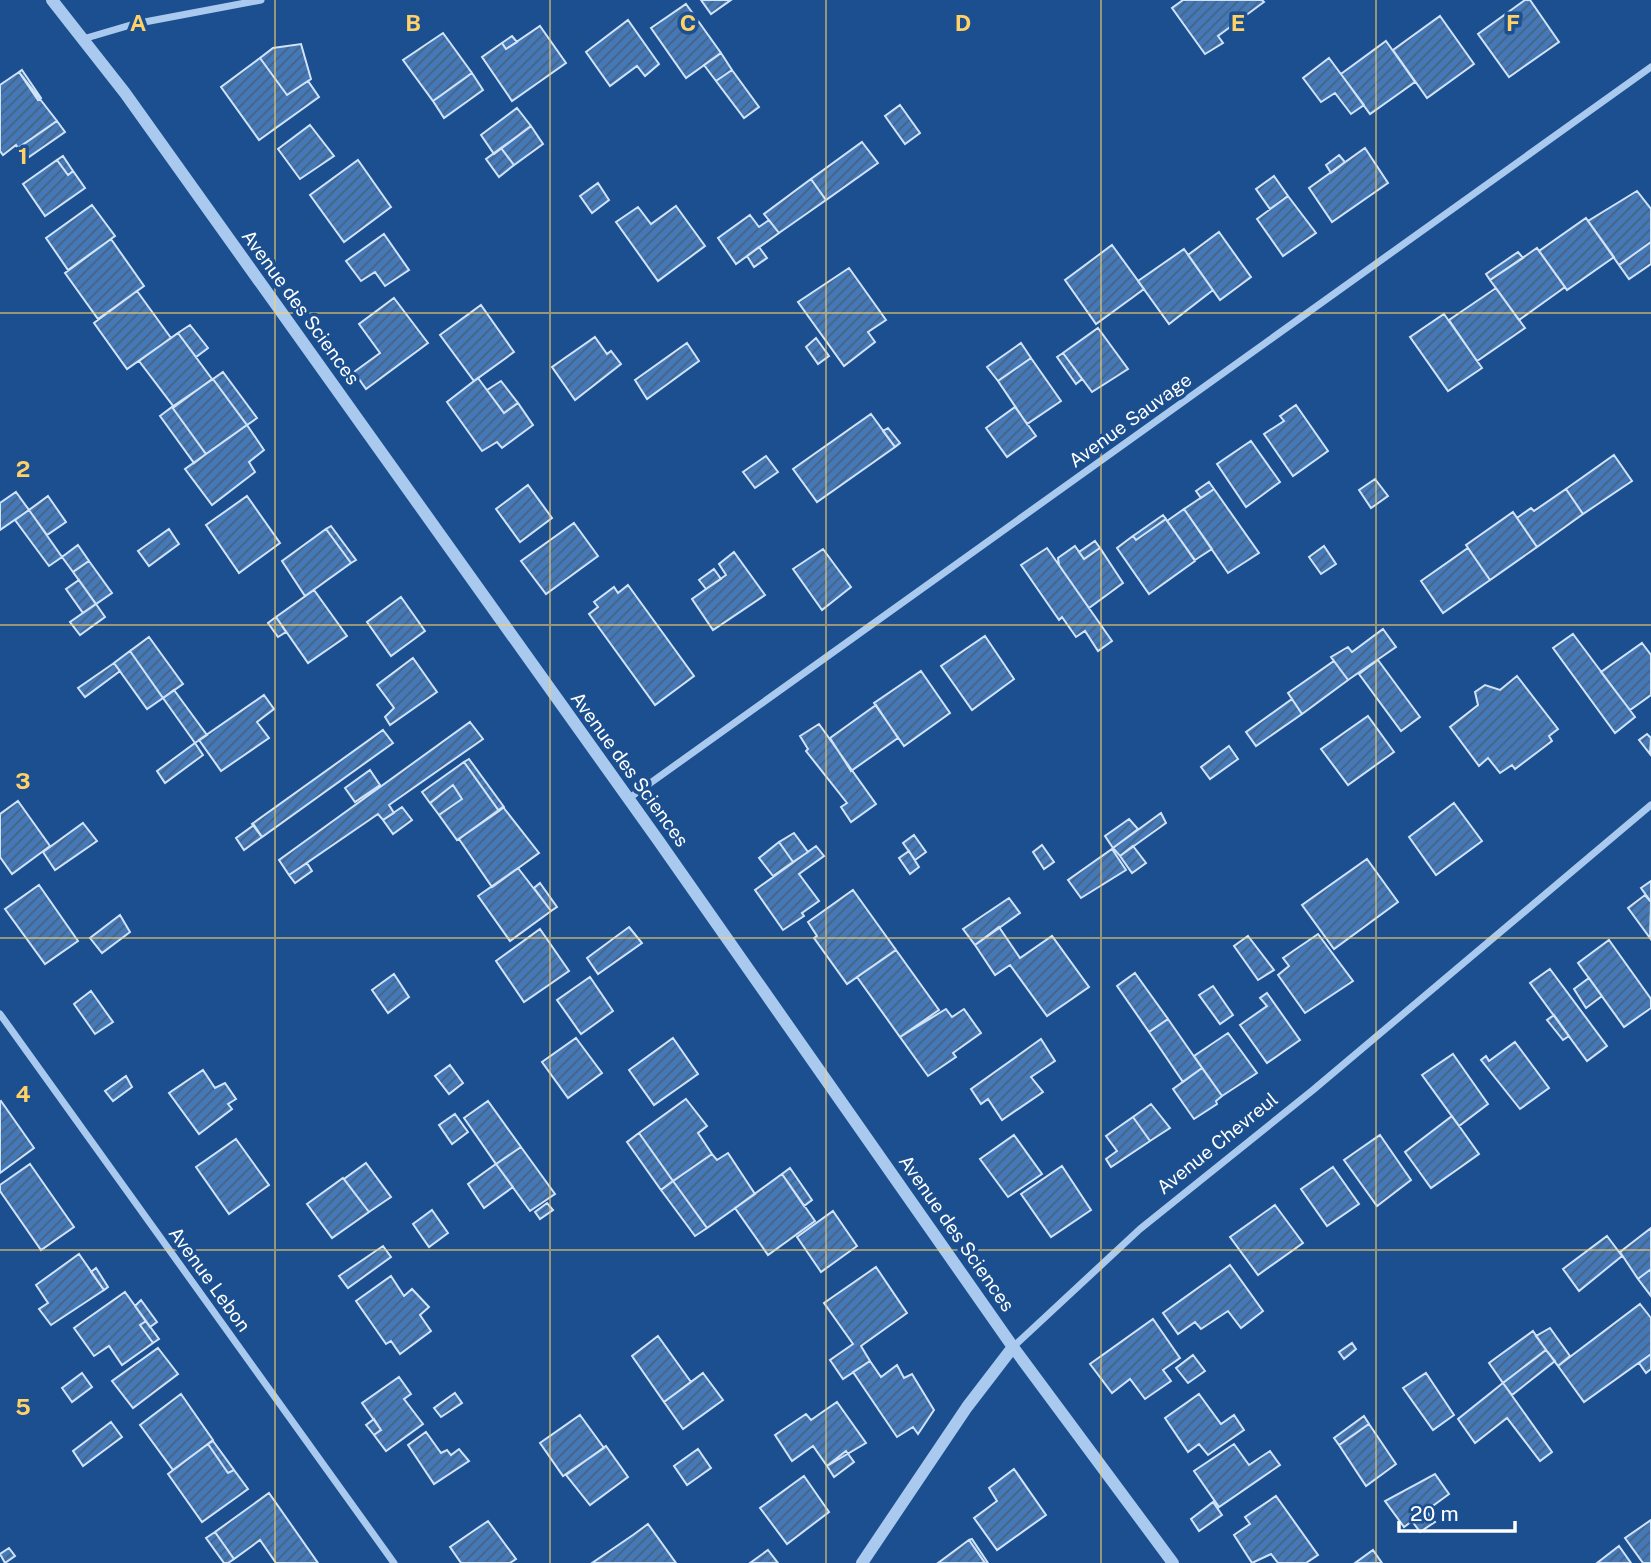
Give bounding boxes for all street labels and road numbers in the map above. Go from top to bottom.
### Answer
street label: Avenue des Sciences [238,225,364,389]
street label: Avenue Sauvage [1064,368,1196,472]
street label: Avenue des Sciences [567,687,693,851]
street label: Avenue Chevreul [1152,1088,1282,1198]
street label: Avenue des Sciences [895,1151,1019,1315]
street label: Avenue Lebon [165,1222,255,1336]

